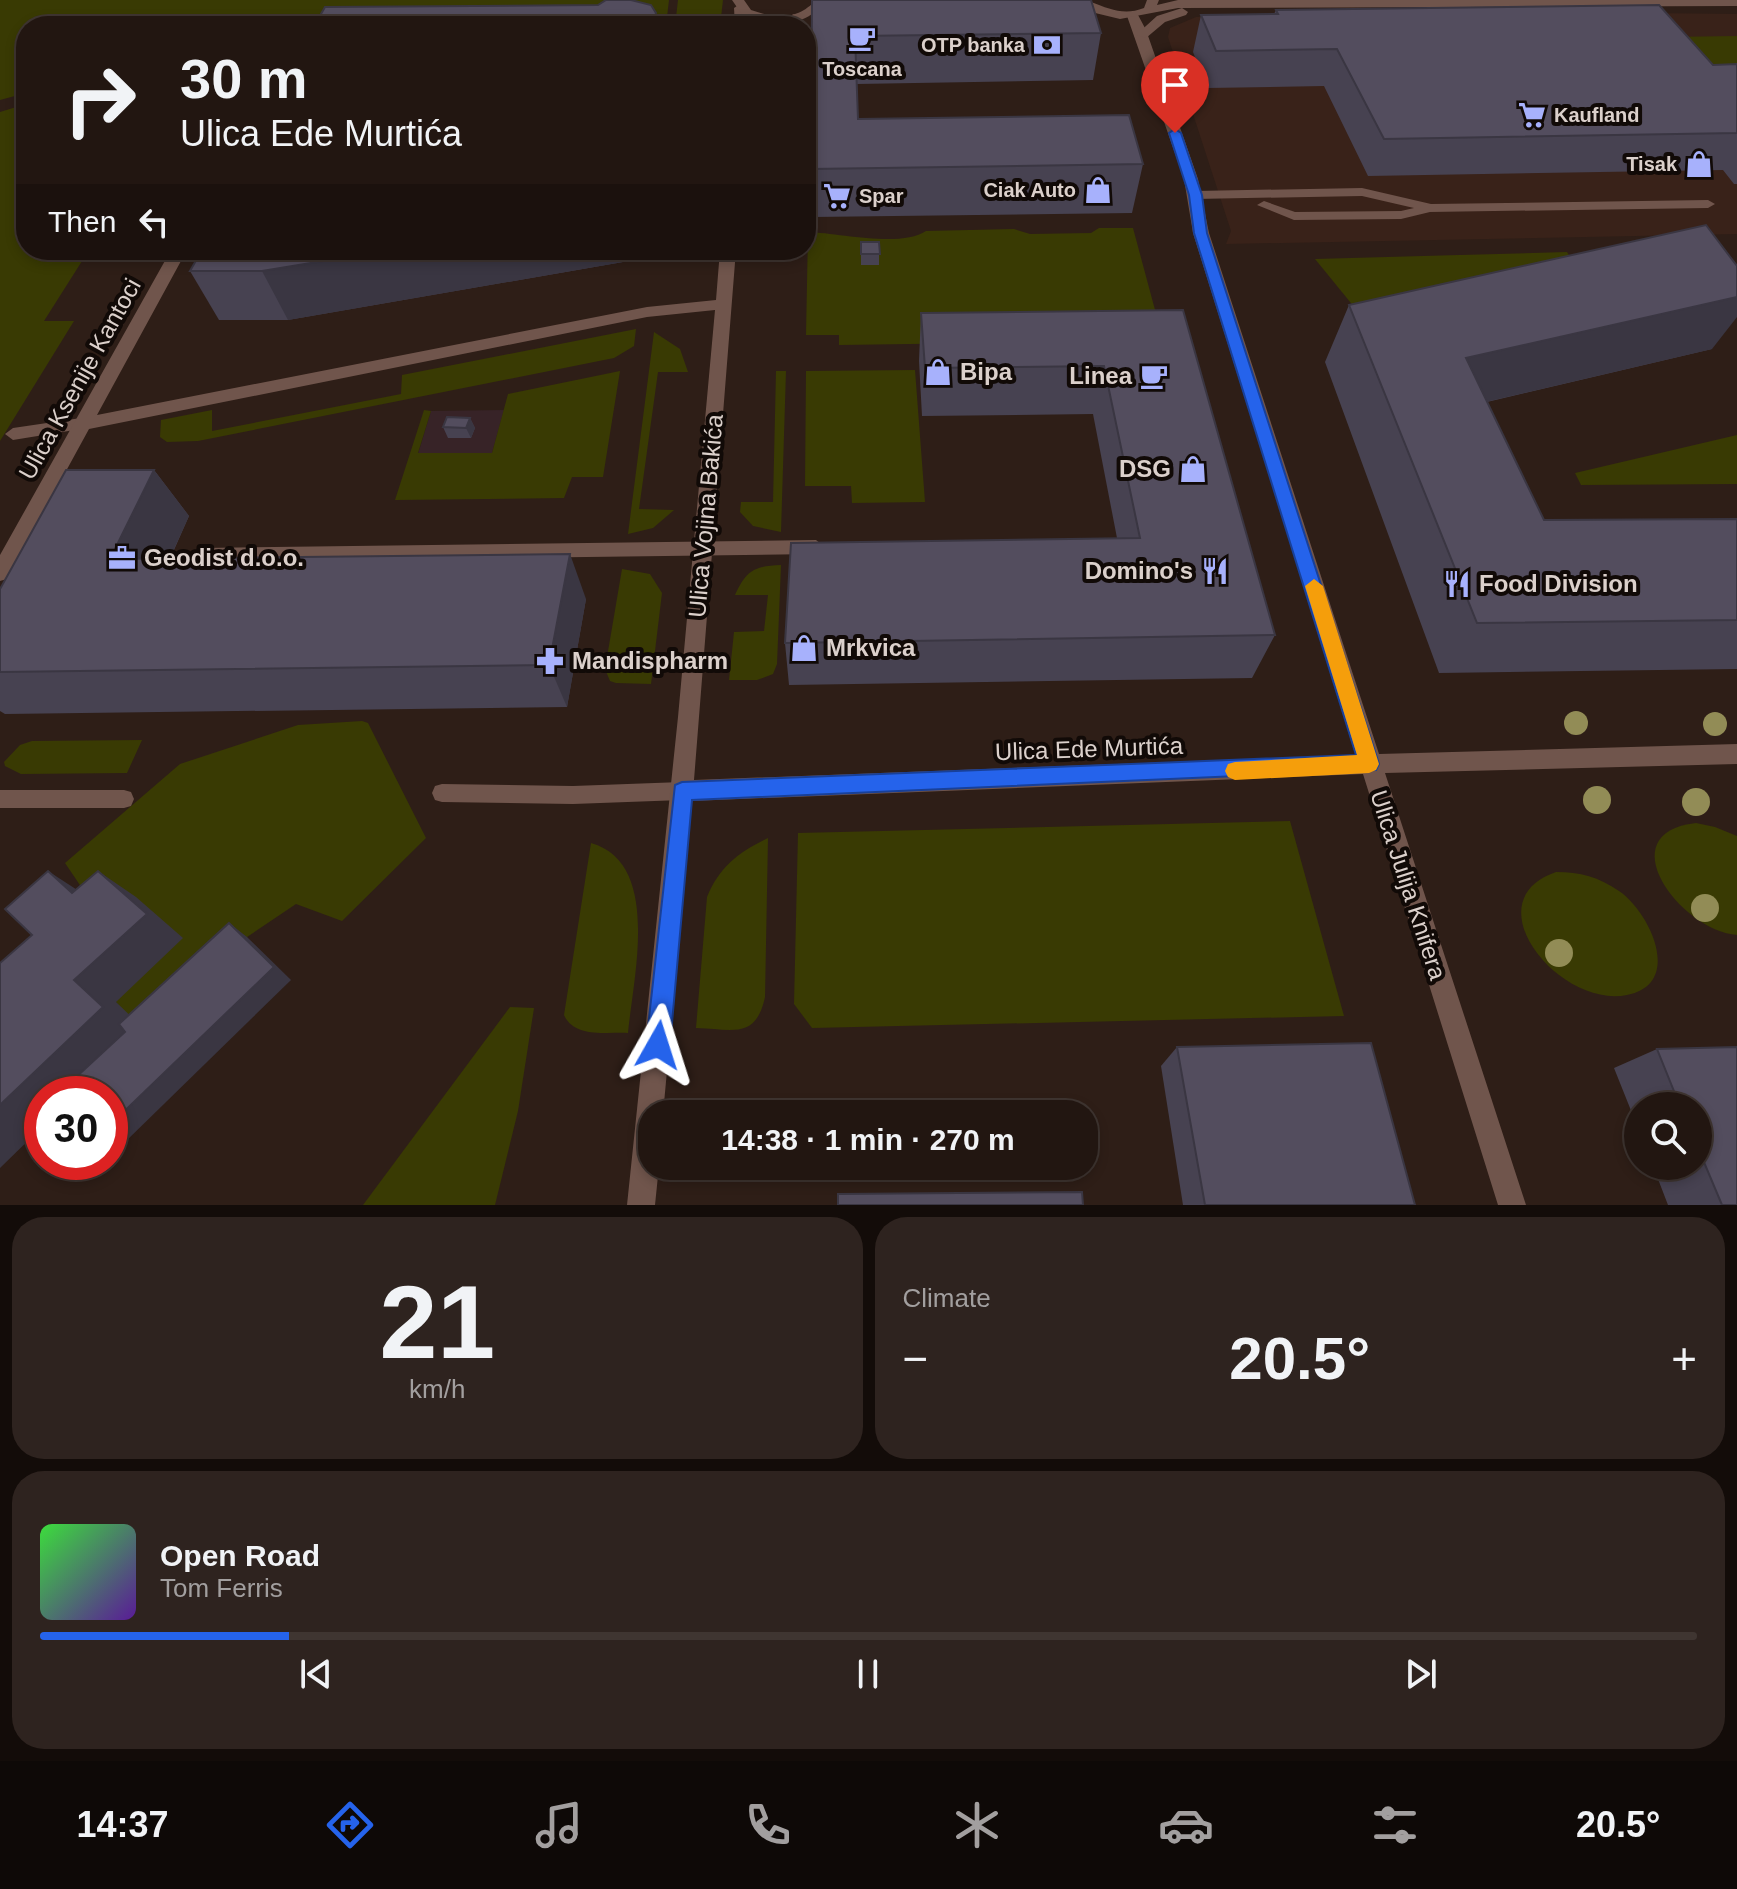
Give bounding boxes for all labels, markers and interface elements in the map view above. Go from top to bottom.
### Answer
cafe icon: Toscana [847,23,877,53]
bank icon: OTP banka [1032,30,1062,60]
place label: OTP banka [921,34,1026,56]
text: 30 m [180,47,308,110]
icon: right [48,48,152,152]
pin [1141,51,1209,133]
place label: Toscana [822,58,903,80]
icon: arrive [1153,63,1197,107]
supermarket icon: Kaufland [1517,100,1547,130]
place label: Kaufland [1554,104,1640,126]
text: Ulica Ede Murtića [180,113,462,154]
shop icon: Tisak [1684,149,1714,179]
place label: Tisak [1626,153,1678,175]
shop icon: Ciak Auto [1083,175,1113,205]
place label: Ciak Auto [983,179,1076,201]
supermarket icon: Spar [822,181,852,211]
place label: Spar [859,185,904,207]
icon: left [132,200,176,244]
text: Then [48,205,116,238]
street label: Ulica Ksenije Kantoci [13,274,146,484]
shop icon: Bipa [923,357,953,387]
place label: Bipa [960,358,1013,385]
cafe icon: Linea [1139,361,1169,391]
place label: Linea [1069,362,1133,389]
street label: Ulica Vojina Bakića [683,412,728,619]
shop icon: DSG [1178,454,1208,484]
place label: DSG [1119,455,1171,482]
office icon: Geodist d.o.o. [107,543,137,573]
place label: Geodist d.o.o. [144,544,304,571]
restaurant icon: Domino's [1200,556,1230,586]
place label: Domino's [1085,557,1193,584]
restaurant icon: Food Division [1442,569,1472,599]
place label: Food Division [1479,570,1638,597]
shop icon: Mrkvica [789,633,819,663]
place label: Mrkvica [826,634,916,661]
pharmacy icon: Mandispharm [535,646,565,676]
place label: Mandispharm [572,647,728,674]
street label: Ulica Ede Murtića [995,732,1184,765]
street label: Ulica Julija Knifera [1365,787,1452,984]
position arrow [616,1003,700,1087]
speed limit sign: 30 [24,1076,128,1180]
map controls [1624,1092,1712,1180]
button: search [1624,1092,1712,1180]
text: 14:38 · 1 min · 270 m [721,1123,1015,1156]
text: 21 [379,1264,495,1380]
text: Climate [903,1283,991,1313]
text: 20.5° [1229,1325,1370,1392]
text: − [903,1334,928,1383]
text: + [1671,1334,1697,1383]
text: km/h [409,1374,465,1404]
text: Open Road [160,1539,320,1572]
text: Tom Ferris [160,1573,283,1603]
icon: previous [294,1652,338,1696]
icon: pause [846,1652,890,1696]
icon: next [1399,1652,1443,1696]
icon: directions [322,1797,378,1853]
icon: music [531,1797,587,1853]
icon: phone [740,1797,796,1853]
icon: climate [949,1797,1005,1853]
icon: car [1158,1797,1214,1853]
icon: filters [1367,1797,1423,1853]
text: 14:37 [77,1804,169,1845]
text: 20.5° [1576,1804,1660,1845]

